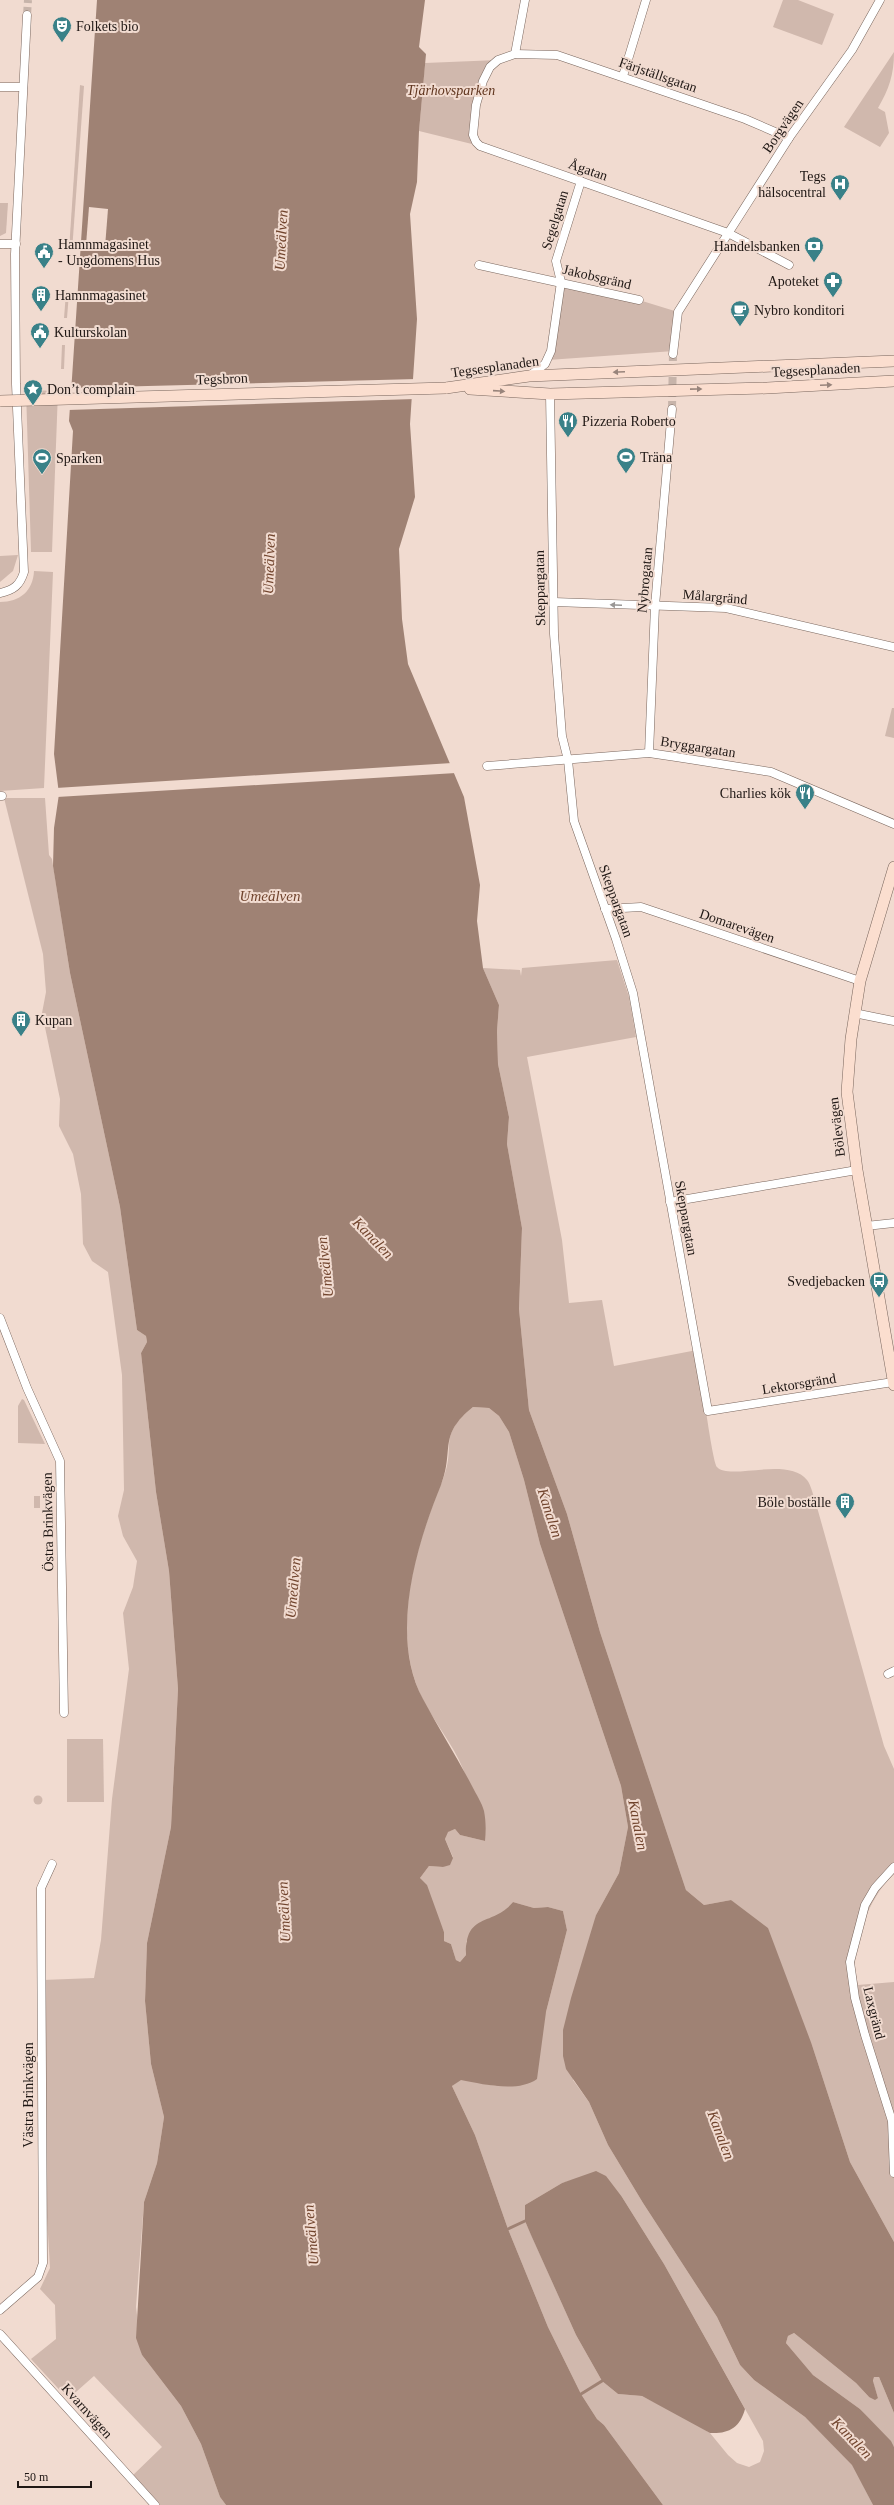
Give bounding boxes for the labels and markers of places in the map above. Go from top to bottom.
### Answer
theatre icon: Folkets bio [51,15,73,43]
place label: Folkets bio [76,19,139,34]
place label: Tegs hälsocentral [758,169,826,200]
hospital icon: Tegs hälsocentral [829,173,851,201]
bank icon: Handelsbanken [803,235,825,263]
place label: Hamnmagasinet - Ungdomens Hus [58,237,160,268]
place label: Handelsbanken [714,239,800,254]
public building icon: Hamnmagasinet - Ungdomens Hus [33,241,55,269]
pharmacy icon: Apoteket [822,270,844,298]
place label: Apoteket [768,274,819,289]
building icon: Hamnmagasinet [30,284,52,312]
place label: Hamnmagasinet [55,288,146,303]
cafe icon: Nybro konditori [729,299,751,327]
place label: Nybro konditori [754,303,845,318]
public building icon: Kulturskolan [29,321,51,349]
place label: Kulturskolan [54,325,127,340]
place icon: Don’t complain [22,378,44,406]
place label: Don’t complain [47,382,135,397]
restaurant icon: Pizzeria Roberto [557,410,579,438]
place label: Pizzeria Roberto [582,414,676,429]
sports icon: Träna [615,446,637,474]
sports icon: Sparken [31,447,53,475]
place label: Träna [640,450,673,465]
place label: Sparken [56,451,102,466]
restaurant icon: Charlies kök [794,782,816,810]
place label: Charlies kök [720,786,791,801]
building icon: Kupan [10,1009,32,1037]
place label: Kupan [35,1013,72,1028]
bus stop icon: Svedjebacken [868,1270,890,1298]
place label: Svedjebacken [787,1274,865,1289]
building icon: Böle boställe [834,1491,856,1519]
place label: Böle boställe [758,1495,831,1510]

